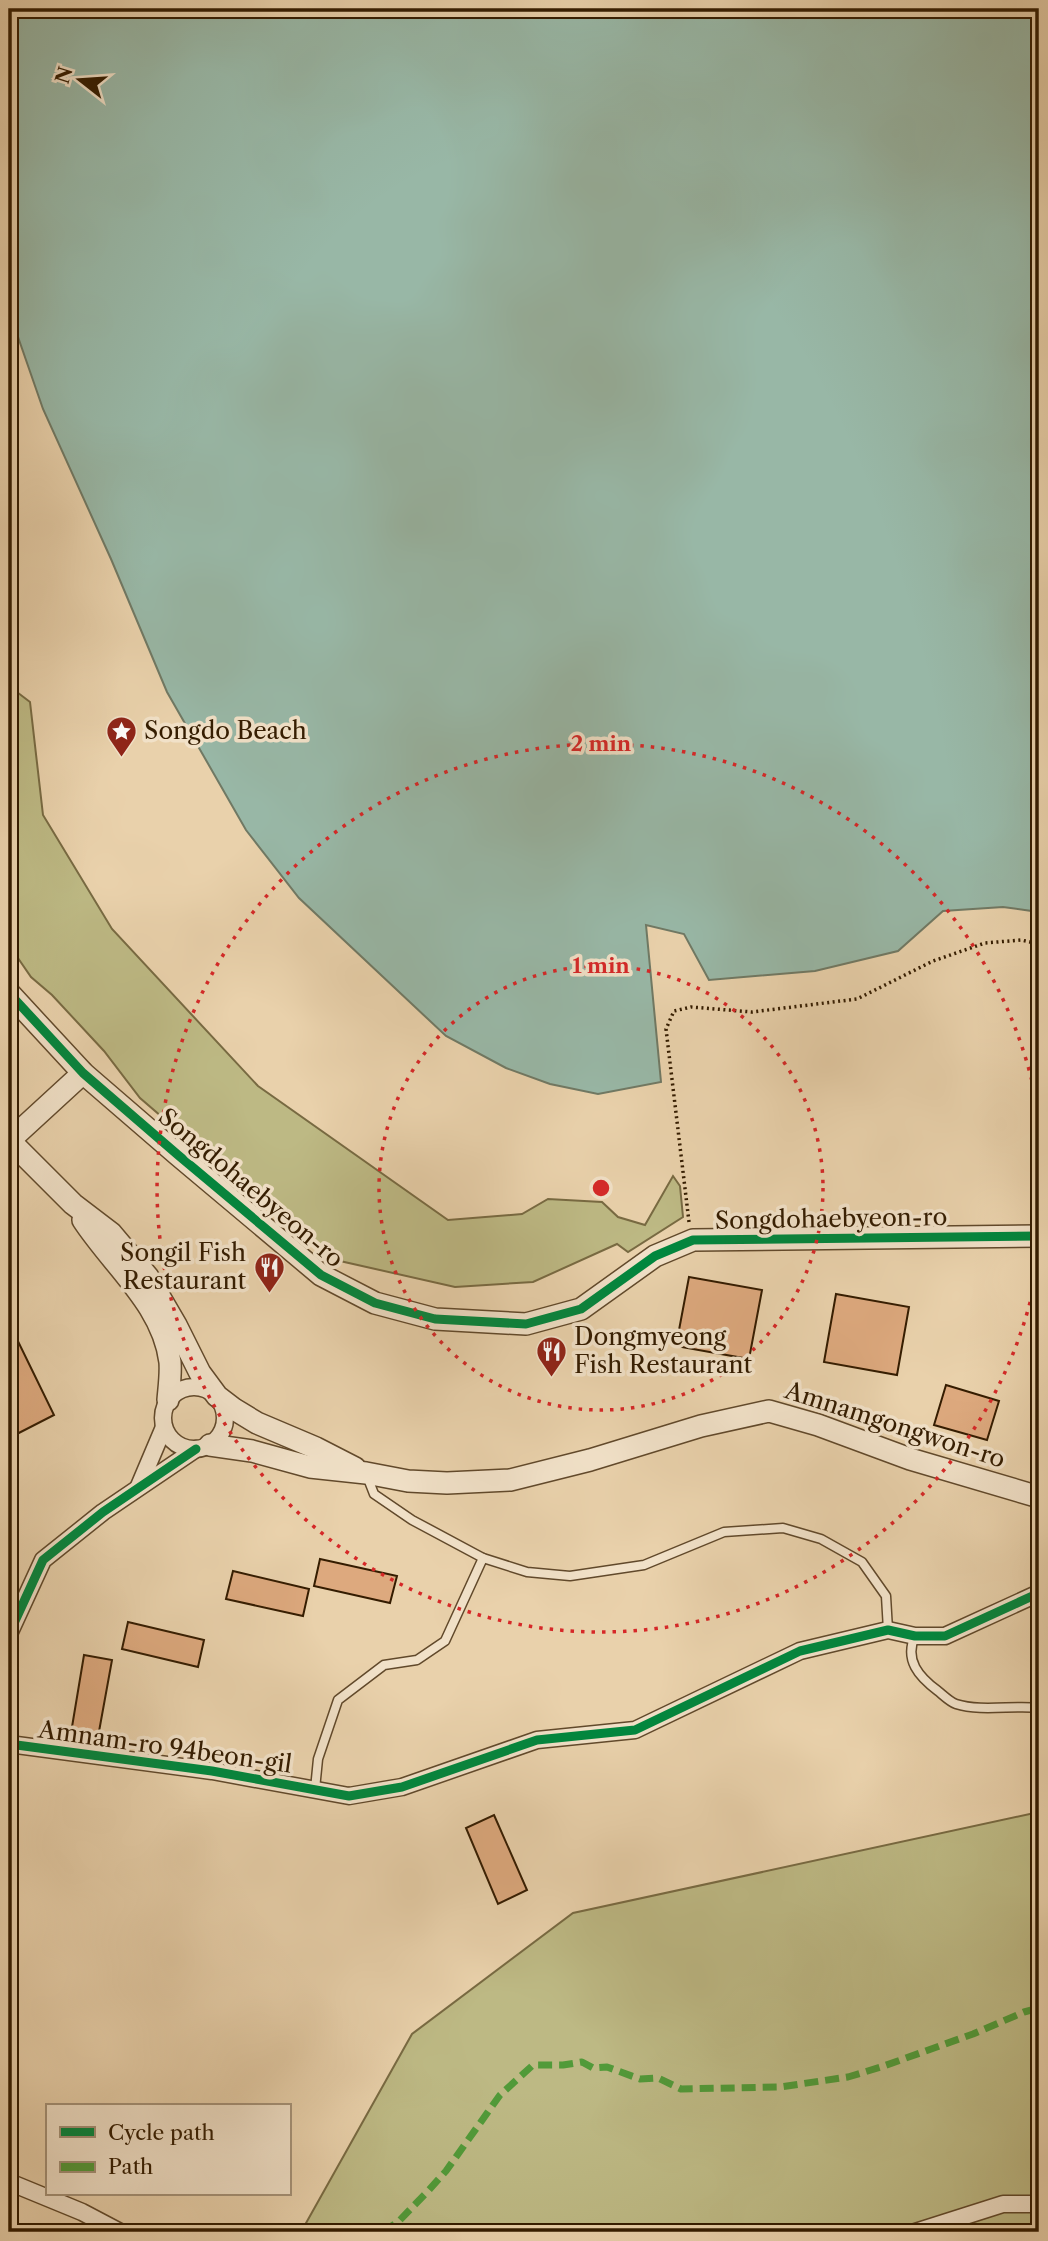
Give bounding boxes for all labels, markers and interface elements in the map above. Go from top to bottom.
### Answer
north arrow [46,46,116,116]
text: N [51,64,78,86]
place icon: Songdo Beach [104,714,138,758]
place label: Songdo Beach [144,716,307,745]
text: 2 min [571,731,632,756]
text: 1 min [572,953,630,978]
street label: Songdohaebyeon-ro [153,1102,350,1273]
centre of rings [589,1176,613,1200]
street label: Songdohaebyeon-ro [715,1202,947,1235]
place label: Songil Fish Restaurant [120,1238,247,1295]
restaurant icon: Songil Fish Restaurant [252,1250,286,1294]
place label: Dongmyeong Fish Restaurant [574,1322,753,1379]
restaurant icon: Dongmyeong Fish Restaurant [534,1334,568,1378]
street label: Amnamgongwon-ro [781,1375,1009,1474]
street label: Amnam-ro 94beon-gil [35,1714,294,1779]
legend [46,2104,290,2196]
text: Cycle path [108,2120,215,2145]
text: Path [108,2154,153,2179]

